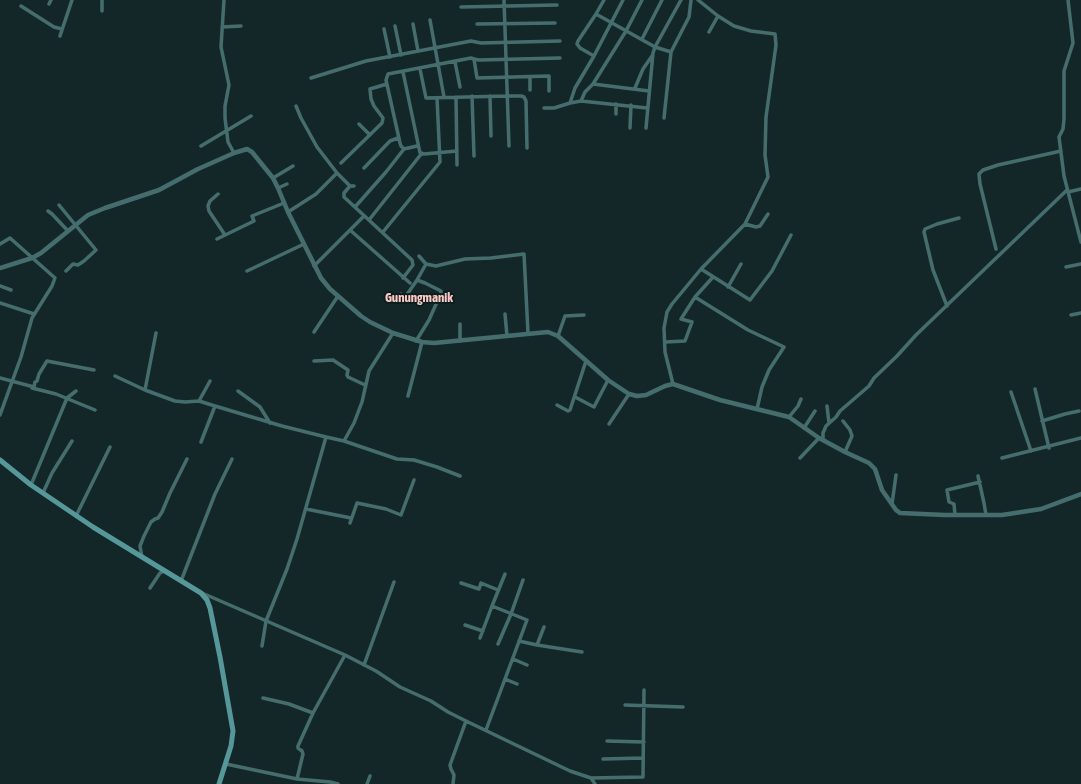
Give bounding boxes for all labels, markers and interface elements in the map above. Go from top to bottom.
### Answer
district label: Gunungmanik [385,290,453,306]

